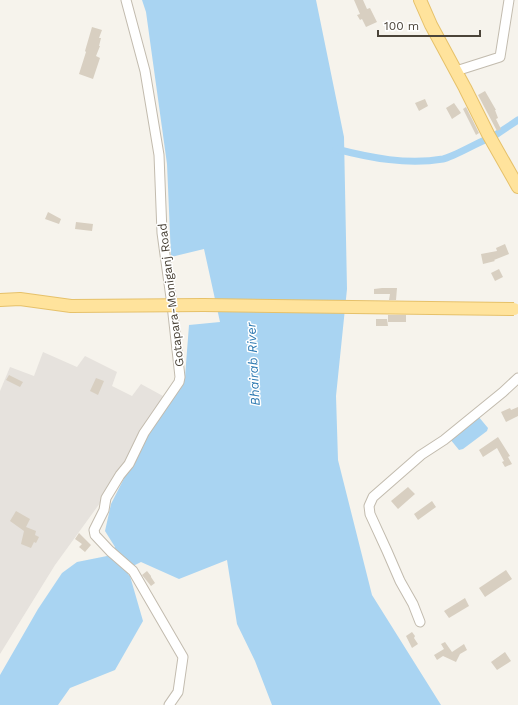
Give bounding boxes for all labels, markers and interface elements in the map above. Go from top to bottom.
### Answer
scale bar [378,12,480,38]
text: 100 m [384,19,419,33]
street label: Gotapara-Moniganj Road [155,222,187,368]
water label: Bhairab River [243,321,263,406]

